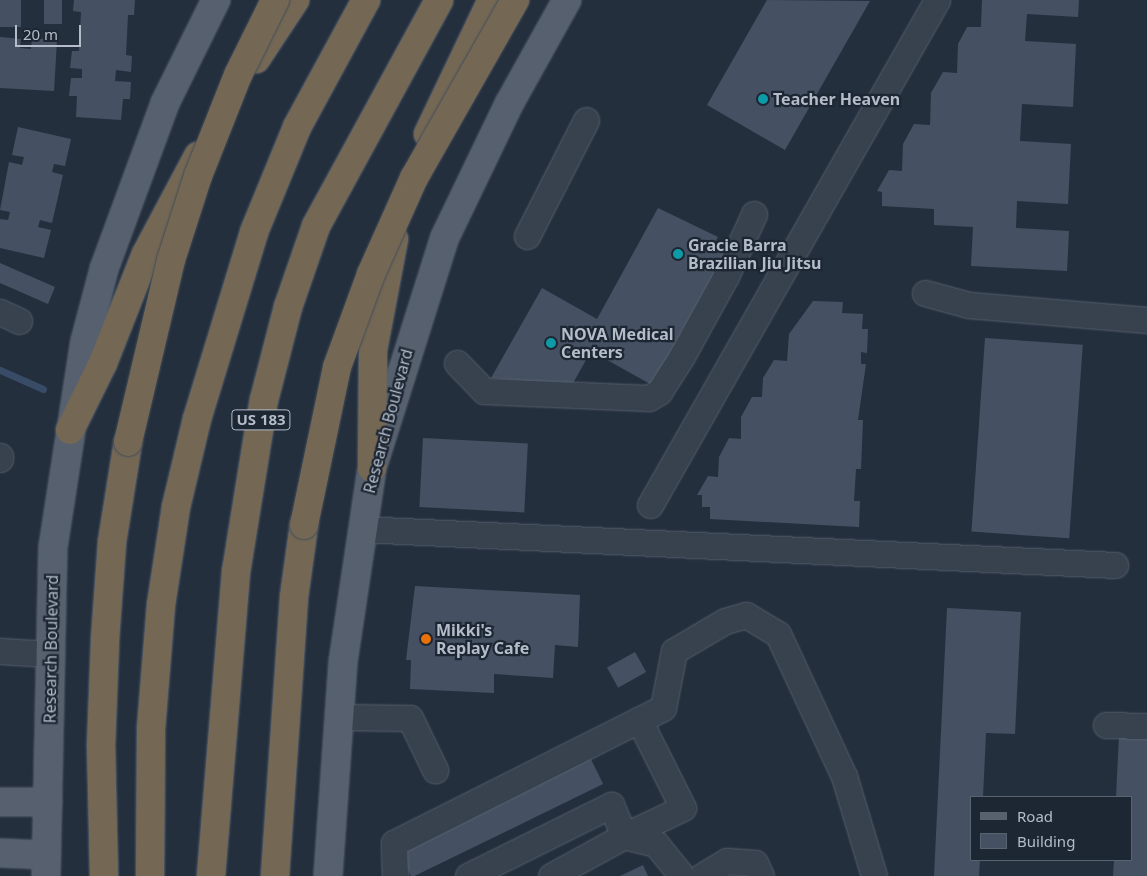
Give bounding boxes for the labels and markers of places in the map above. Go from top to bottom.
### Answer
place label: Teacher Heaven [773,89,900,109]
marker: Teacher Heaven [757,93,769,105]
place label: Gracie Barra Brazilian Jiu Jitsu [688,235,822,273]
marker: Gracie Barra Brazilian Jiu Jitsu [672,248,684,260]
place label: NOVA Medical Centers [561,324,674,362]
marker: NOVA Medical Centers [545,337,557,349]
place label: Mikki's Replay Cafe [436,620,529,658]
marker: Mikki's Replay Cafe [420,633,432,645]

